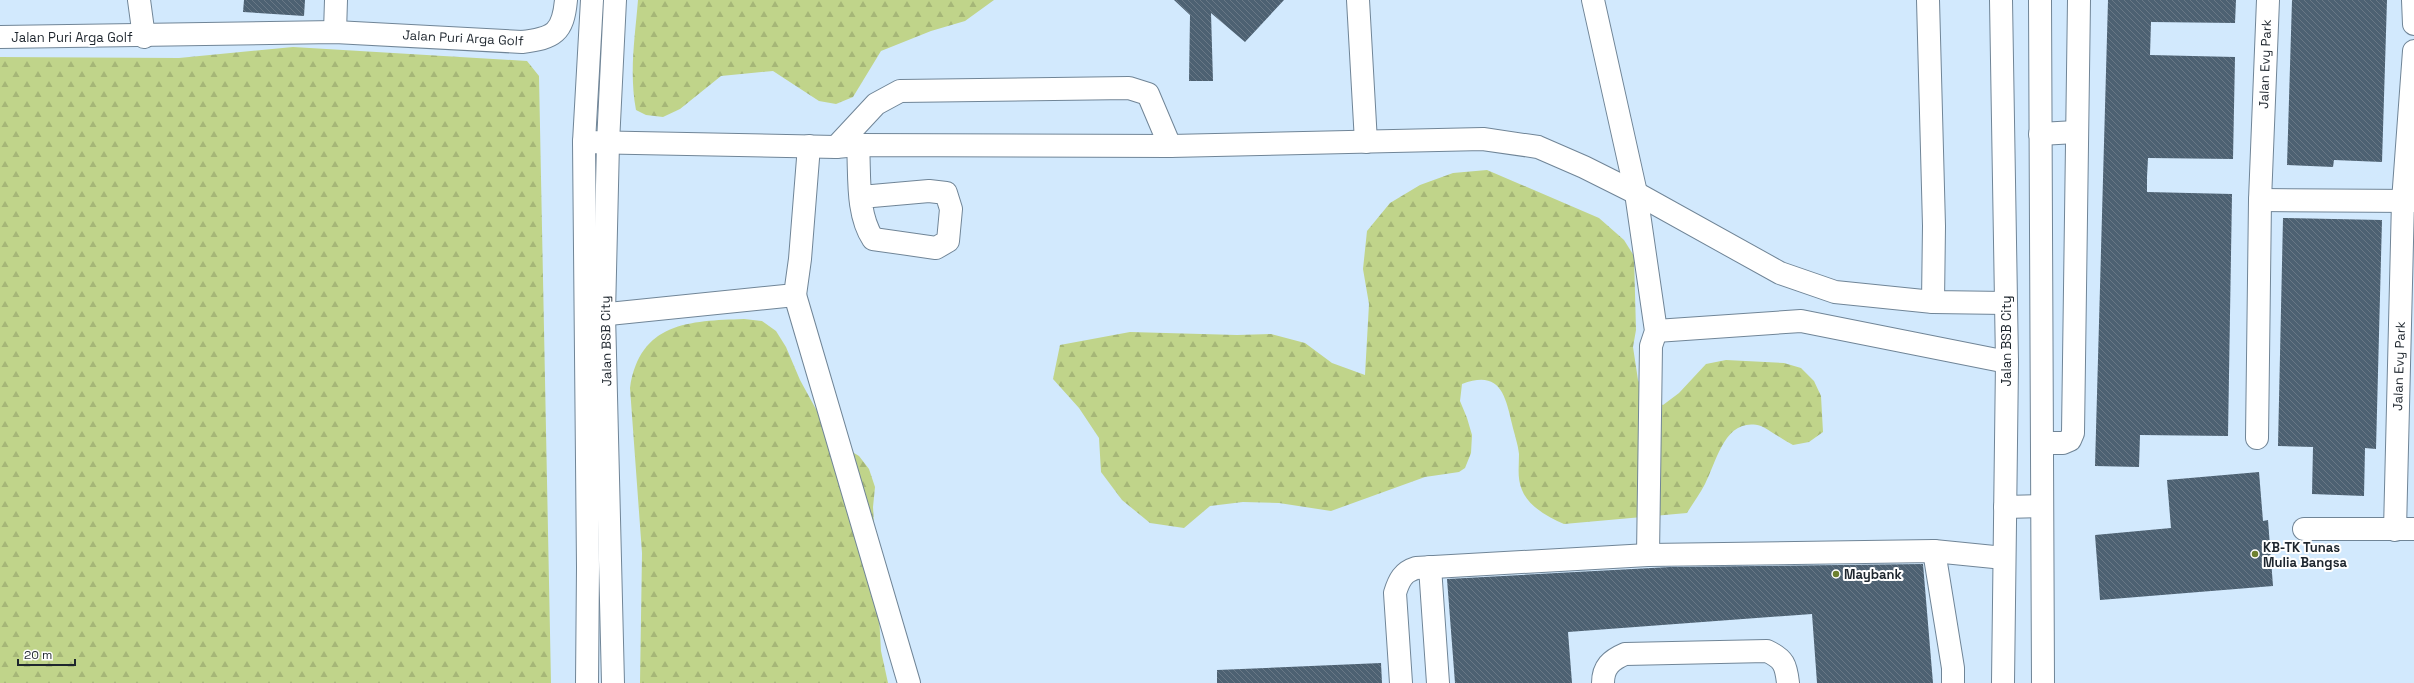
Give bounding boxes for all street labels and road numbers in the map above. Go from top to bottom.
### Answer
street label: Jalan Evy Park [2255,19,2275,109]
street label: Jalan Puri Arga Golf [402,26,524,50]
street label: Jalan Puri Arga Golf [11,29,133,46]
street label: Jalan BSB City [597,295,615,387]
street label: Jalan BSB City [1998,296,2015,386]
street label: Jalan Evy Park [2389,321,2409,411]

